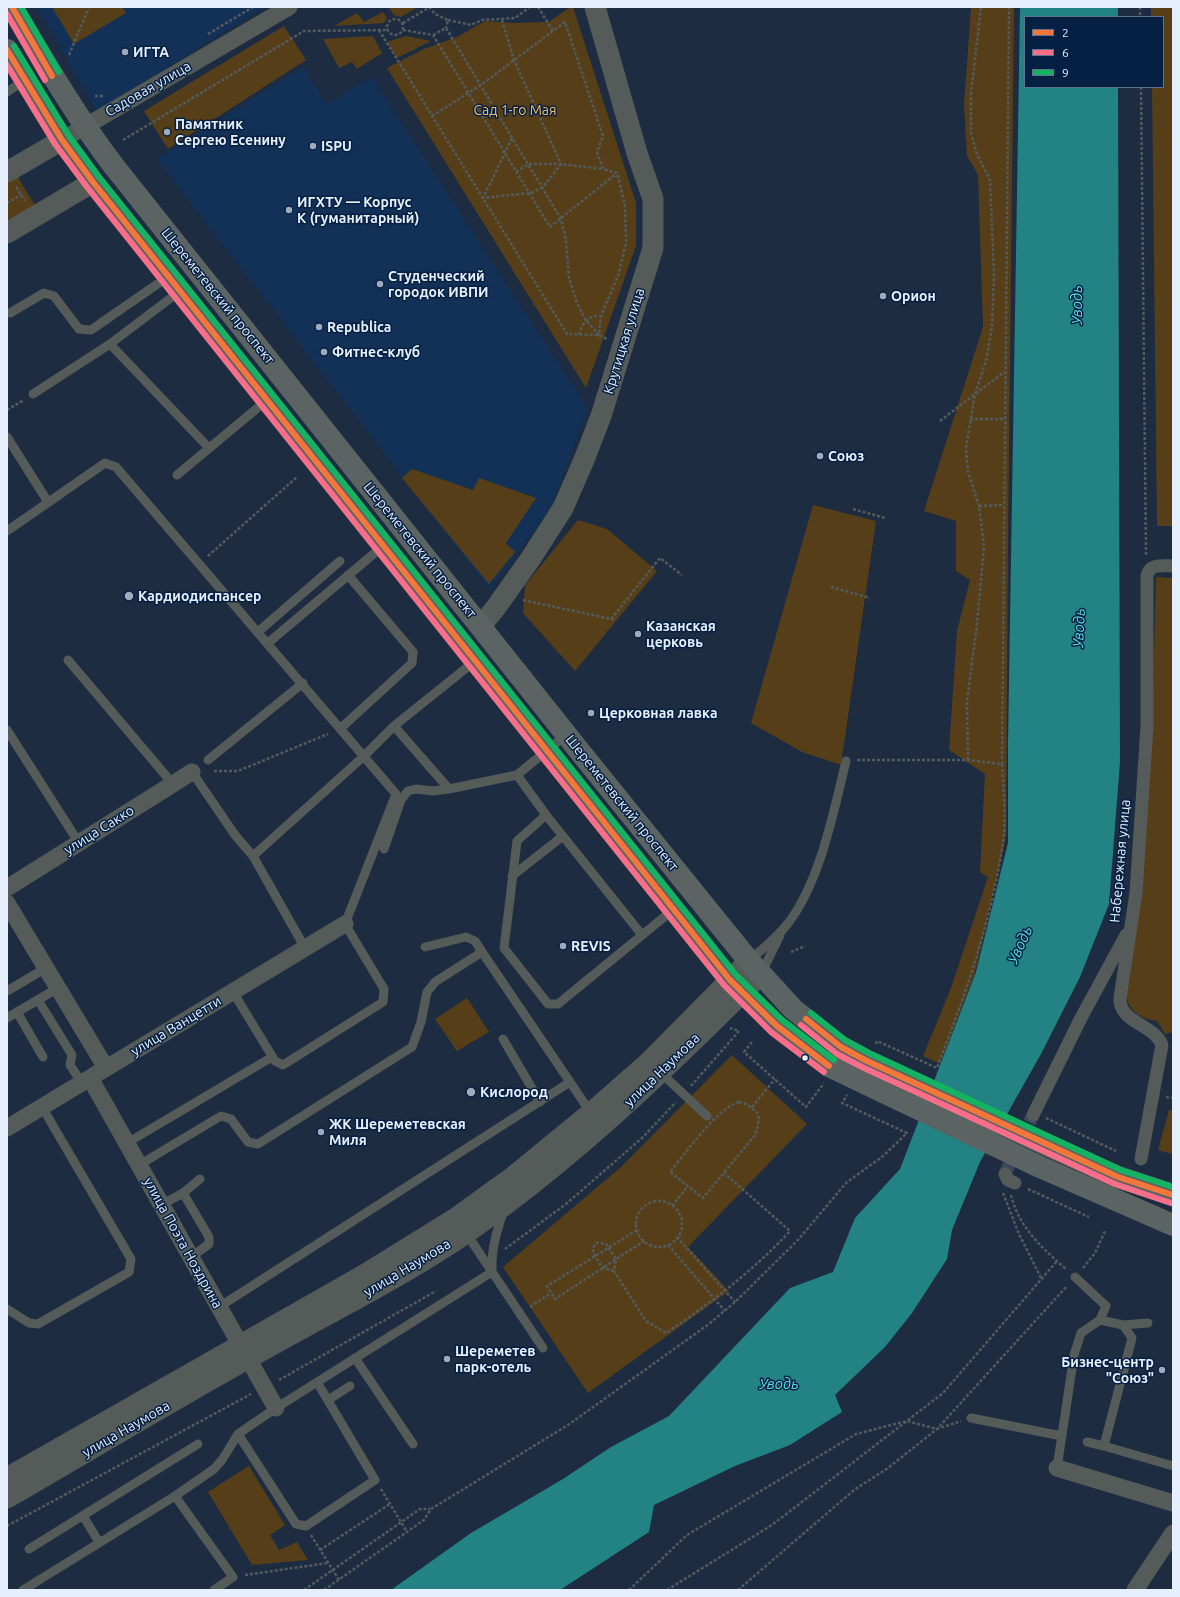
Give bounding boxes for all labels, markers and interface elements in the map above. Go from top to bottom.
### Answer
legend [1024,16,1164,88]
text: 2 [1062,26,1069,39]
place label: ИГТА [133,44,169,60]
text: 6 [1062,46,1069,59]
marker: ИГТА [120,47,130,57]
street label: Садовая улица [102,58,194,120]
text: 9 [1062,66,1069,79]
park label: Сад 1-го Мая [473,102,557,118]
place label: Памятник Сергею Есенину [175,116,286,148]
marker: Памятник Сергею Есенину [162,127,172,137]
place label: ISPU [321,138,352,154]
marker: ISPU [308,141,318,151]
place label: ИГХТУ — Корпус К (гуманитарный) [297,194,419,226]
marker: ИГХТУ — Корпус К (гуманитарный) [284,205,294,215]
street label: Шереметевский проспект [158,224,278,368]
place label: Студенческий городок ИВПИ [388,268,489,300]
marker: Студенческий городок ИВПИ [375,279,385,289]
water label: Уводь [1068,285,1086,325]
street label: Крутицкая улица [600,286,648,396]
place label: Орион [891,288,936,304]
marker: Орион [878,291,888,301]
place label: Republica [327,319,391,335]
marker: Republica [314,322,324,332]
place label: Фитнес-клуб [332,344,420,360]
marker: Фитнес-клуб [319,347,329,357]
place label: Союз [828,448,864,464]
marker: Союз [815,451,825,461]
street label: Шереметевский проспект [360,478,480,622]
place label: Кардиодиспансер [138,588,261,604]
marker: Кардиодиспансер [123,590,135,602]
water label: Уводь [1069,608,1089,648]
place label: Казанская церковь [646,618,716,650]
marker: Казанская церковь [633,629,643,639]
place label: Церковная лавка [599,705,717,721]
marker: Церковная лавка [586,708,596,718]
street label: Шереметевский проспект [562,731,682,875]
street label: Набережная улица [1106,799,1134,923]
street label: улица Сакко [61,802,137,858]
water label: Уводь [1004,923,1036,967]
place label: REVIS [571,938,611,954]
marker: REVIS [558,941,568,951]
street label: улица Ванцетти [128,992,224,1060]
street label: улица Наумова [621,1030,703,1110]
unlabelled marker [800,1053,810,1063]
place label: Кислород [480,1084,548,1100]
marker: Кислород [465,1086,477,1098]
place label: ЖК Шереметевская Миля [329,1116,466,1148]
marker: ЖК Шереметевская Миля [316,1127,326,1137]
street label: улица Поэта Ноздрина [140,1175,226,1311]
street label: улица Наумова [360,1235,454,1301]
place label: Шереметев парк-отель [455,1343,536,1376]
marker: Шереметев парк-отель [442,1354,452,1364]
place label: Бизнес-центр "Союз" [1061,1354,1154,1386]
marker: Бизнес-центр "Союз" [1157,1365,1167,1375]
water label: Уводь [759,1375,799,1393]
street label: улица Наумова [79,1397,173,1461]

